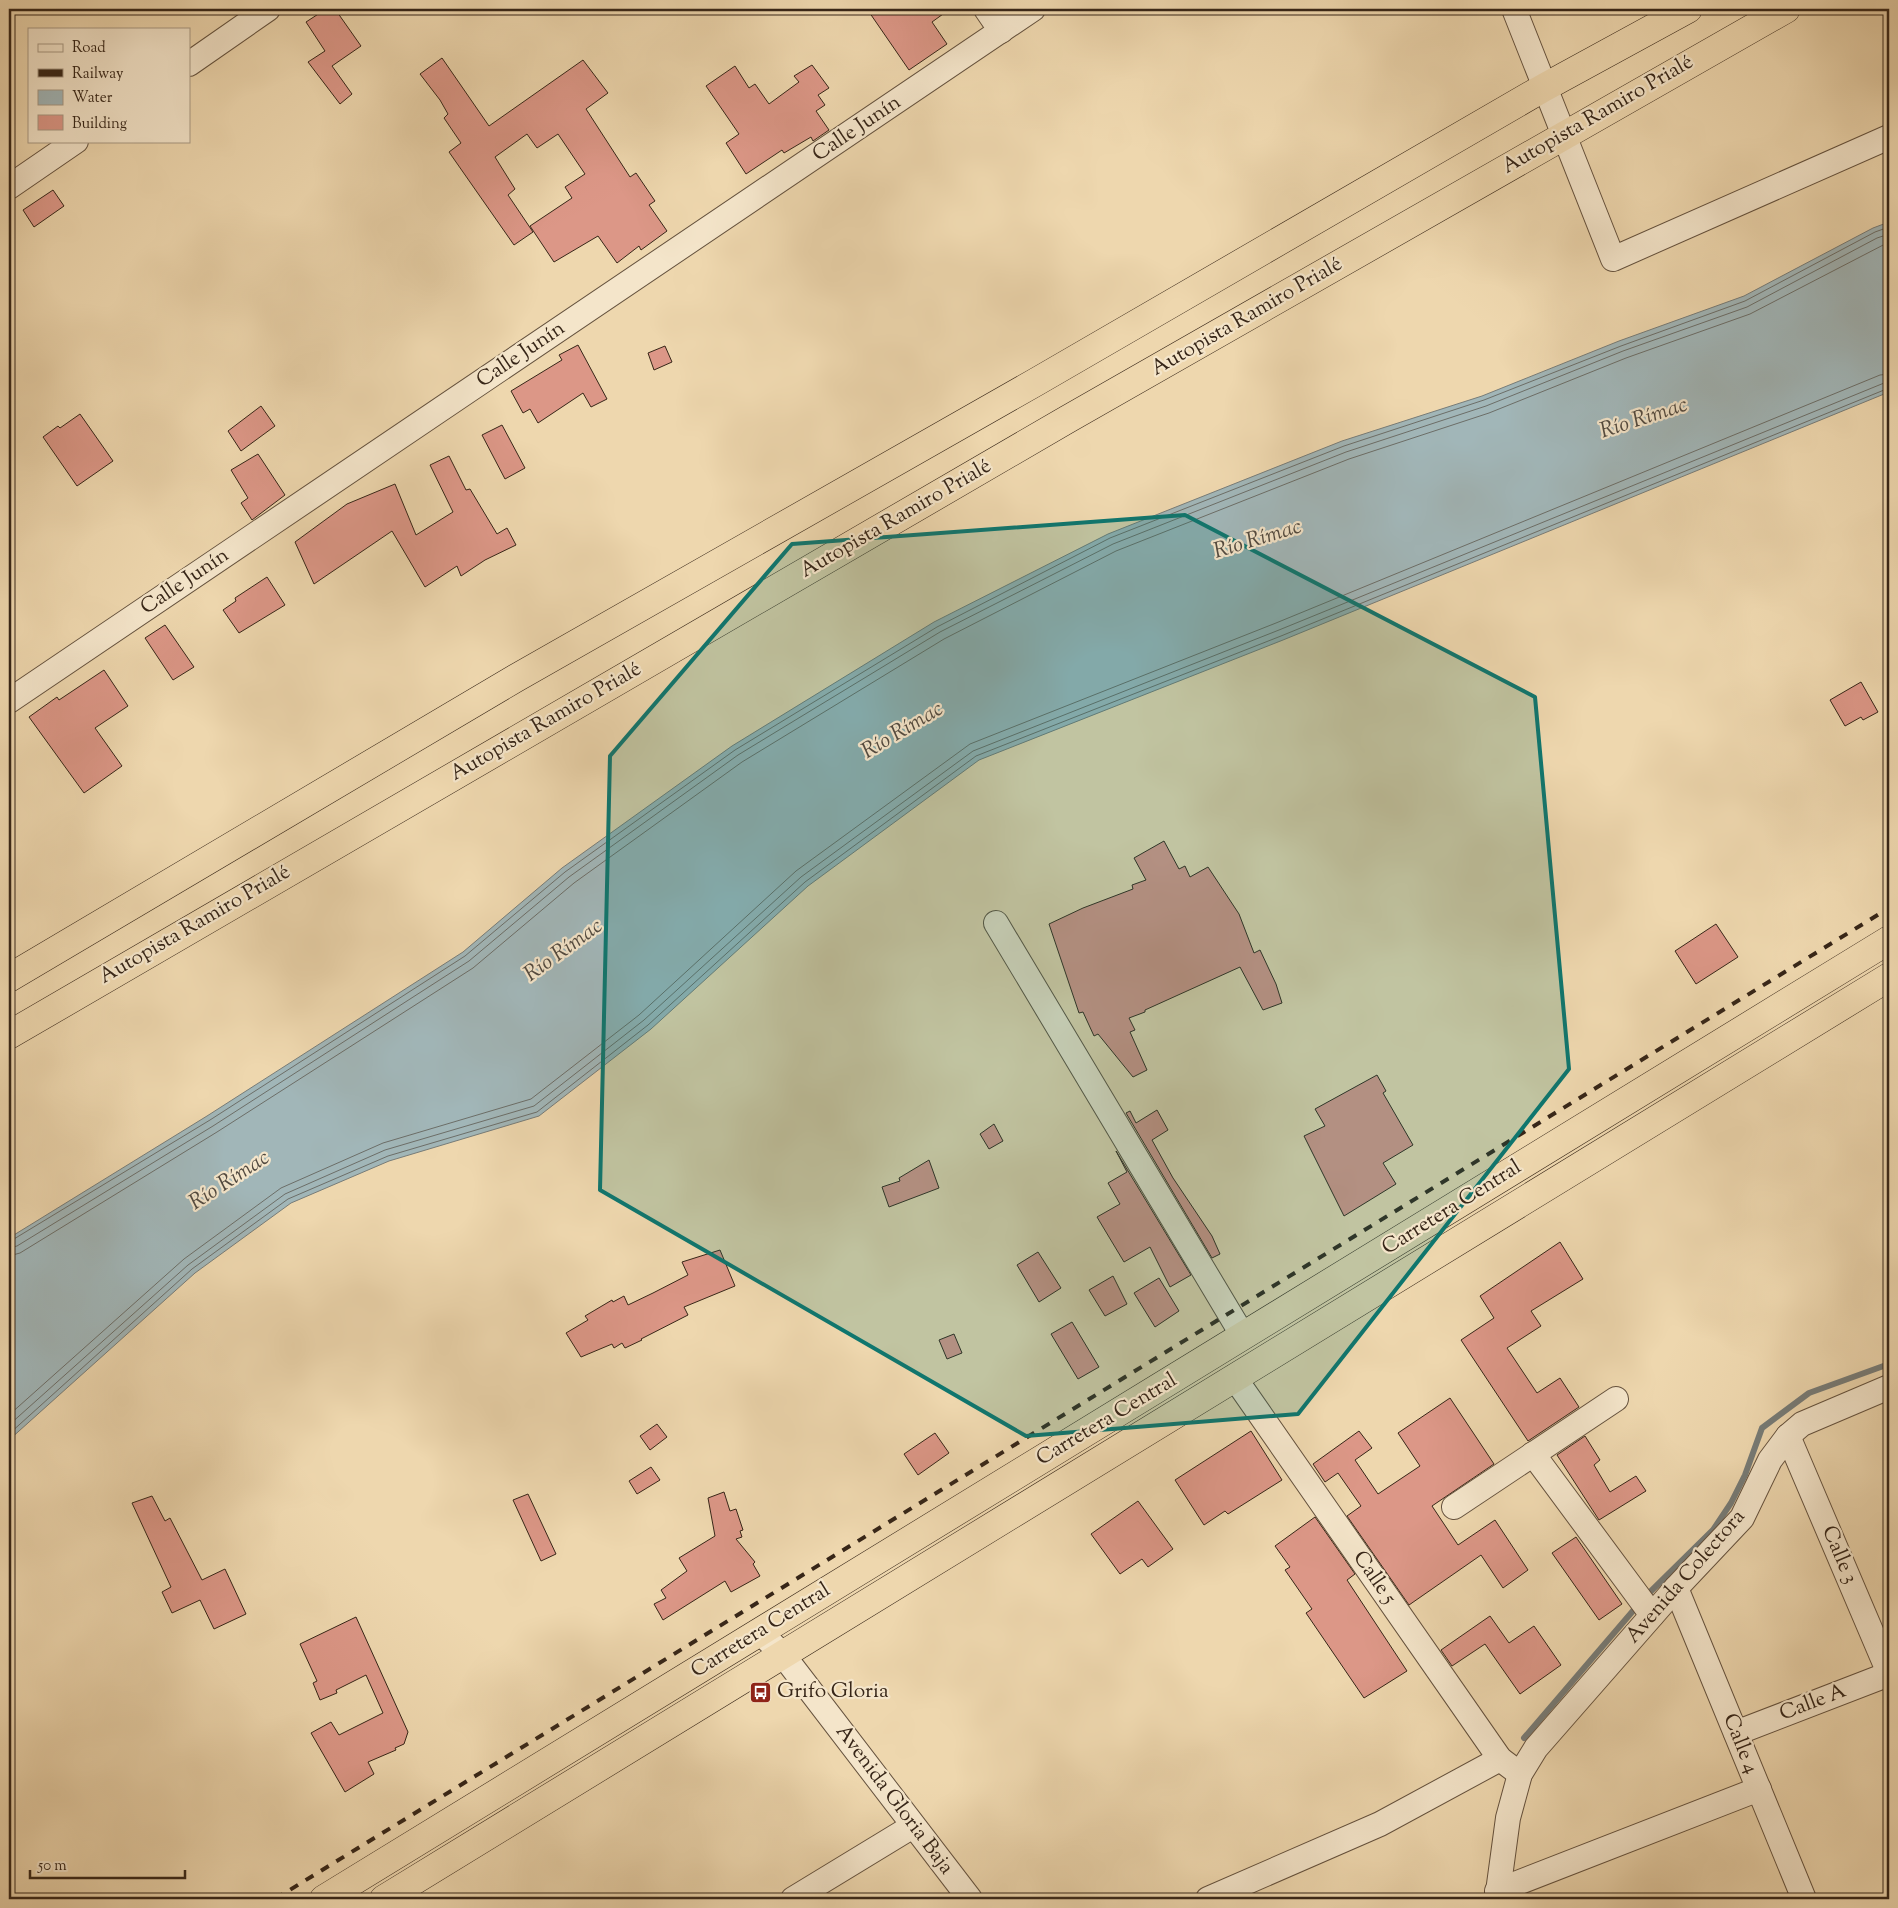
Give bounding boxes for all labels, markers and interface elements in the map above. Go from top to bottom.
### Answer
legend [28,28,190,142]
text: Road [72,38,106,59]
street label: Autopista Ramiro Prialé [1497,48,1699,182]
text: Railway [72,64,124,85]
text: Water [72,88,113,109]
street label: Calle Junín [807,88,907,170]
text: Building [72,114,127,135]
street label: Autopista Ramiro Prialé [1146,250,1348,384]
street label: Calle Junín [471,314,571,396]
water label: Río Rímac [1596,390,1692,448]
street label: Autopista Ramiro Prialé [795,452,997,586]
water label: Río Rímac [1210,511,1306,569]
street label: Calle Junín [135,541,235,623]
street label: Autopista Ramiro Prialé [445,655,647,789]
water label: Río Rímac [856,694,950,768]
street label: Autopista Ramiro Prialé [94,858,296,992]
water label: Río Rímac [518,911,610,991]
water label: Río Rímac [183,1143,277,1219]
street label: Carretera Central [1376,1153,1528,1263]
street label: Carretera Central [1031,1366,1183,1474]
street label: Avenida Colectora [1619,1503,1753,1651]
street label: Calle 3 [1813,1521,1865,1589]
street label: Calle 5 [1345,1545,1403,1611]
street label: Carretera Central [685,1576,837,1686]
place label: Grifo Gloria [777,1677,889,1707]
street label: Calle A [1775,1677,1851,1729]
bus stop icon: Grifo Gloria [749,1680,773,1704]
street label: Calle 4 [1714,1709,1766,1779]
street label: Avenida Gloria Baja [828,1719,961,1882]
scale bar [30,1848,185,1880]
text: 50 m [37,1856,67,1877]

